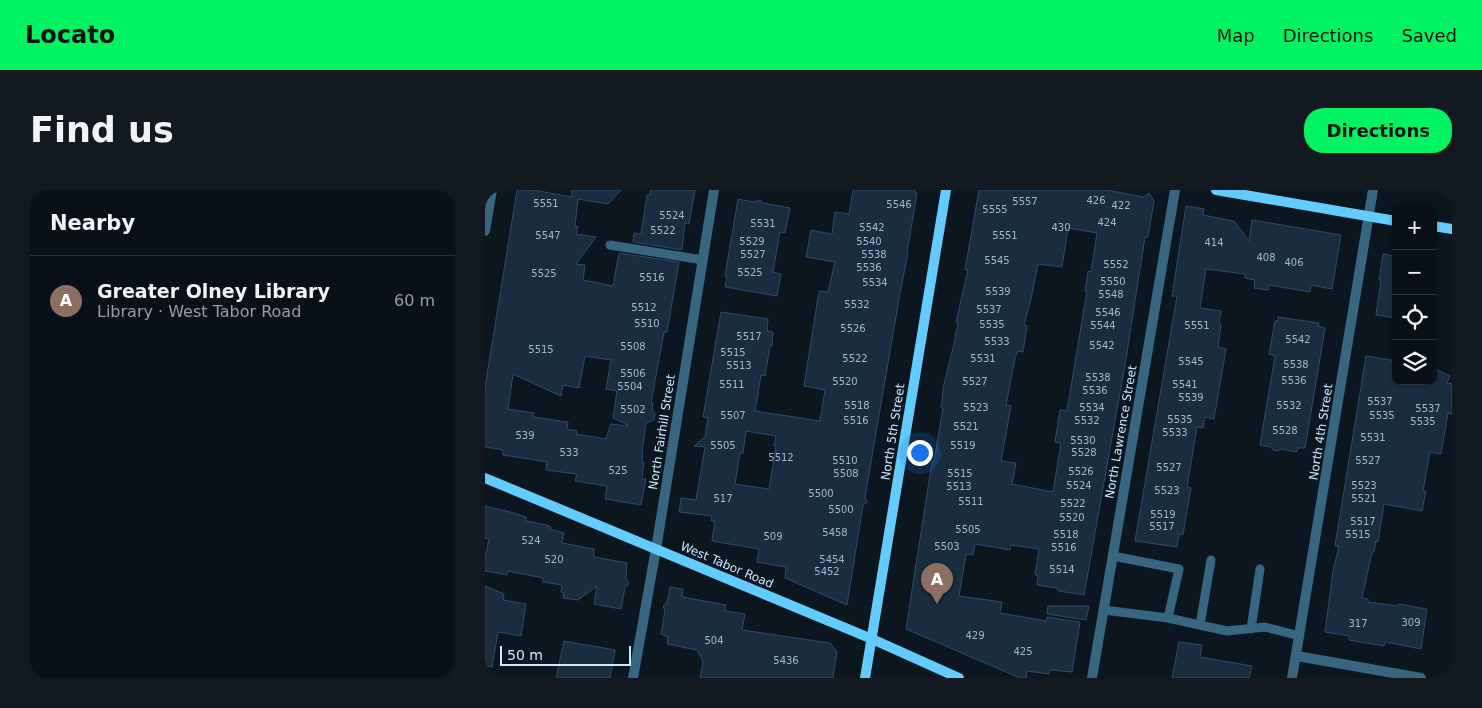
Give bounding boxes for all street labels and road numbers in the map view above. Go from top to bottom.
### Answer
street label: North Lawrence Street [1102,364,1140,500]
street label: North Fairhill Street [646,373,678,491]
street label: North 5th Street [878,382,908,481]
street label: North 4th Street [1306,382,1336,481]
street label: West Tabor Road [678,539,776,591]

